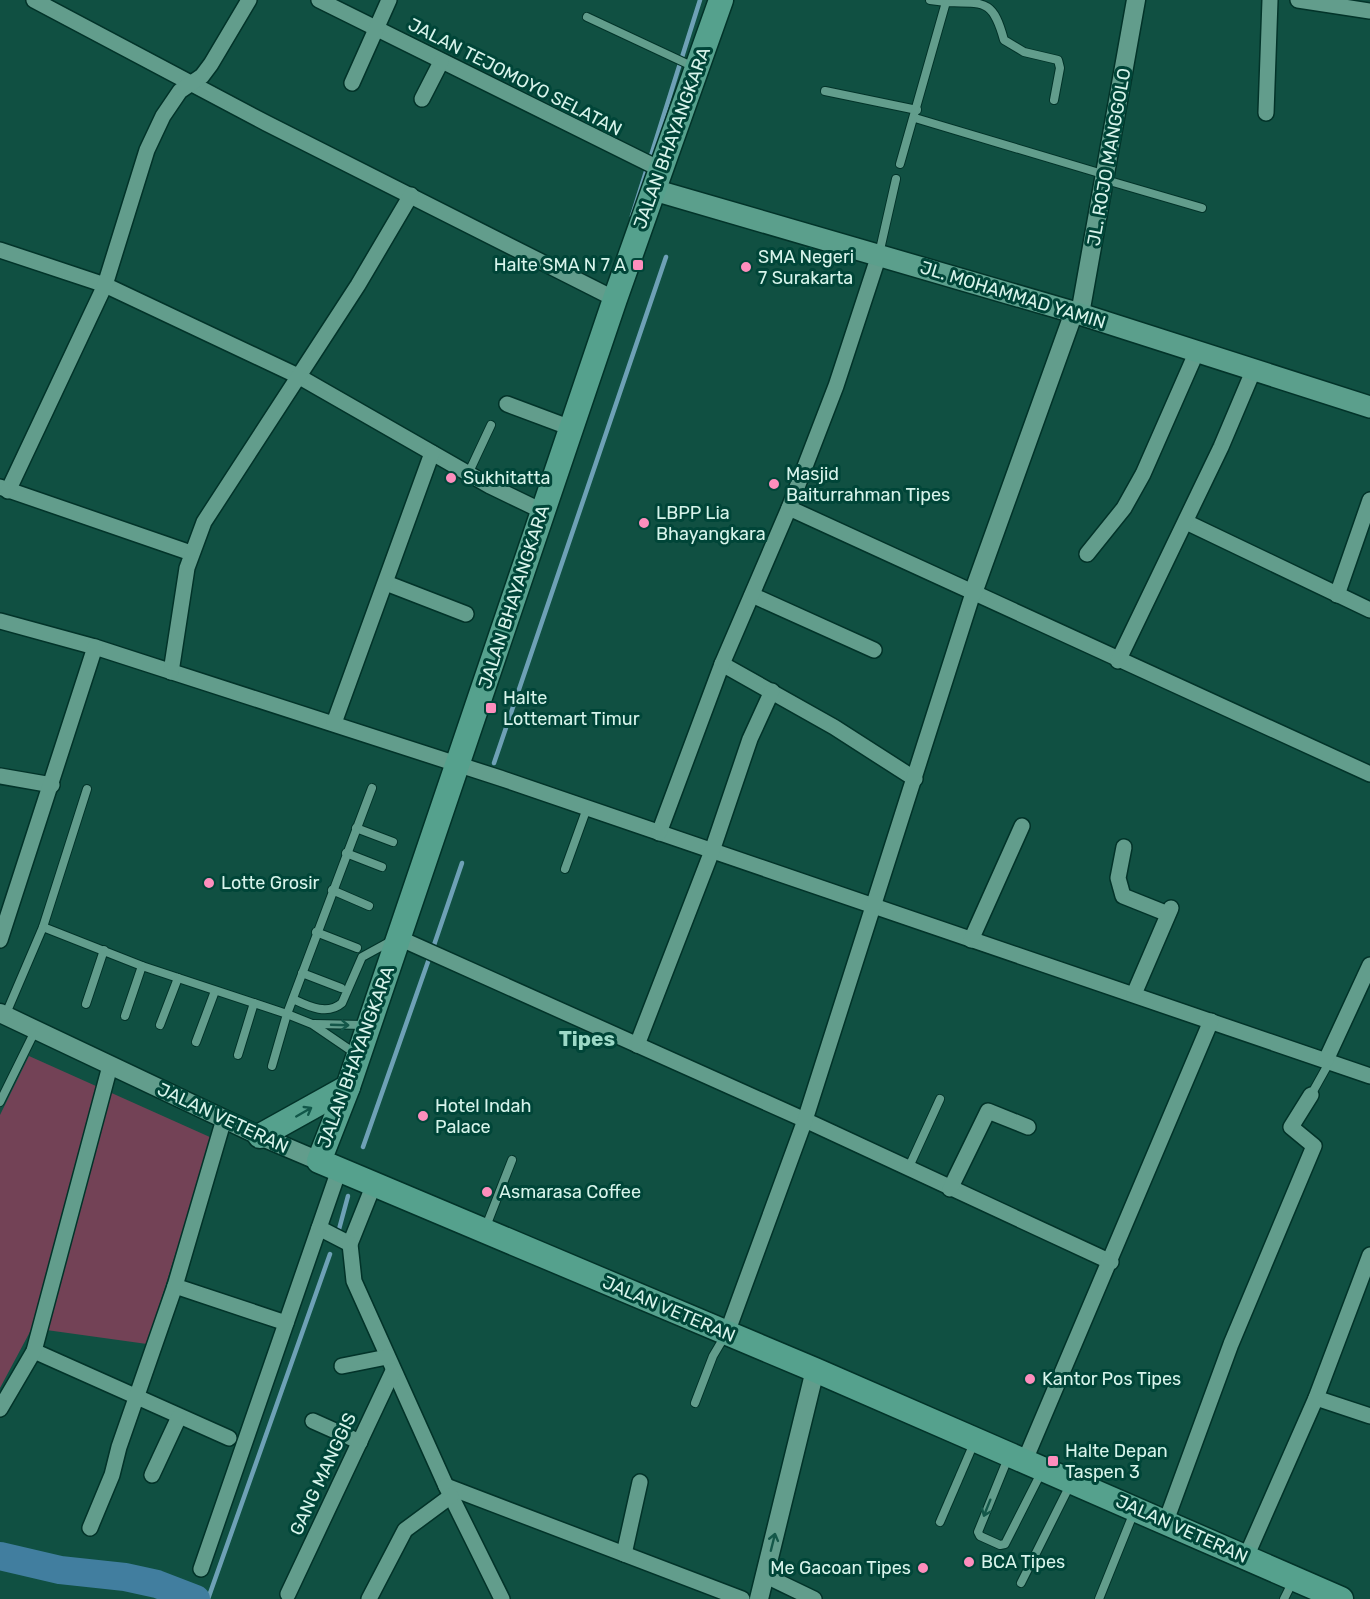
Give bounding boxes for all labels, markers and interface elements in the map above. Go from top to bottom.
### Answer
street label: JALAN TEJOMOYO SELATAN [404,13,626,141]
street label: JALAN BHAYANGKARA [629,44,715,232]
street label: JL. ROJO MANGGOLO [1083,66,1135,248]
place label: SMA Negeri 7 Surakarta [758,246,854,289]
place label: Halte SMA N 7 A [494,254,626,276]
street label: JL. MOHAMMAD YAMIN [918,256,1108,334]
marker: Halte SMA N 7 A [631,258,645,272]
marker: SMA Negeri 7 Surakarta [739,260,753,274]
place label: Masjid Baiturrahman Tipes [786,463,950,506]
place label: Sukhitatta [463,467,551,489]
marker: Sukhitatta [444,471,458,485]
marker: Masjid Baiturrahman Tipes [767,477,781,491]
street label: JALAN BHAYANGKARA [474,502,554,692]
place label: LBPP Lia Bhayangkara [656,502,766,545]
marker: LBPP Lia Bhayangkara [637,516,651,530]
place label: Halte Lottemart Timur [503,687,640,730]
marker: Halte Lottemart Timur [484,701,498,715]
place label: Lotte Grosir [221,872,320,894]
marker: Lotte Grosir [202,876,216,890]
street label: JALAN BHAYANGKARA [313,963,399,1151]
one-way arrow [330,1019,350,1030]
district label: Tipes [559,1026,615,1051]
street label: JALAN VETERAN [154,1078,292,1158]
place label: Hotel Indah Palace [435,1095,531,1138]
one-way arrow [295,1105,312,1117]
marker: Hotel Indah Palace [416,1109,430,1123]
place label: Asmarasa Coffee [499,1181,641,1203]
marker: Asmarasa Coffee [480,1185,494,1199]
street label: JALAN VETERAN [599,1271,739,1347]
place label: Kantor Pos Tipes [1042,1368,1181,1390]
marker: Kantor Pos Tipes [1023,1372,1037,1386]
street label: GANG MANGGIS [285,1409,361,1539]
place label: Halte Depan Taspen 3 [1065,1440,1168,1483]
marker: Halte Depan Taspen 3 [1046,1454,1060,1468]
street label: JALAN VETERAN [1113,1490,1251,1568]
one-way arrow [981,1498,992,1517]
one-way arrow [767,1533,779,1552]
place label: BCA Tipes [981,1551,1065,1573]
marker: BCA Tipes [962,1555,976,1569]
place label: Me Gacoan Tipes [770,1557,911,1579]
marker: Me Gacoan Tipes [916,1561,930,1575]

